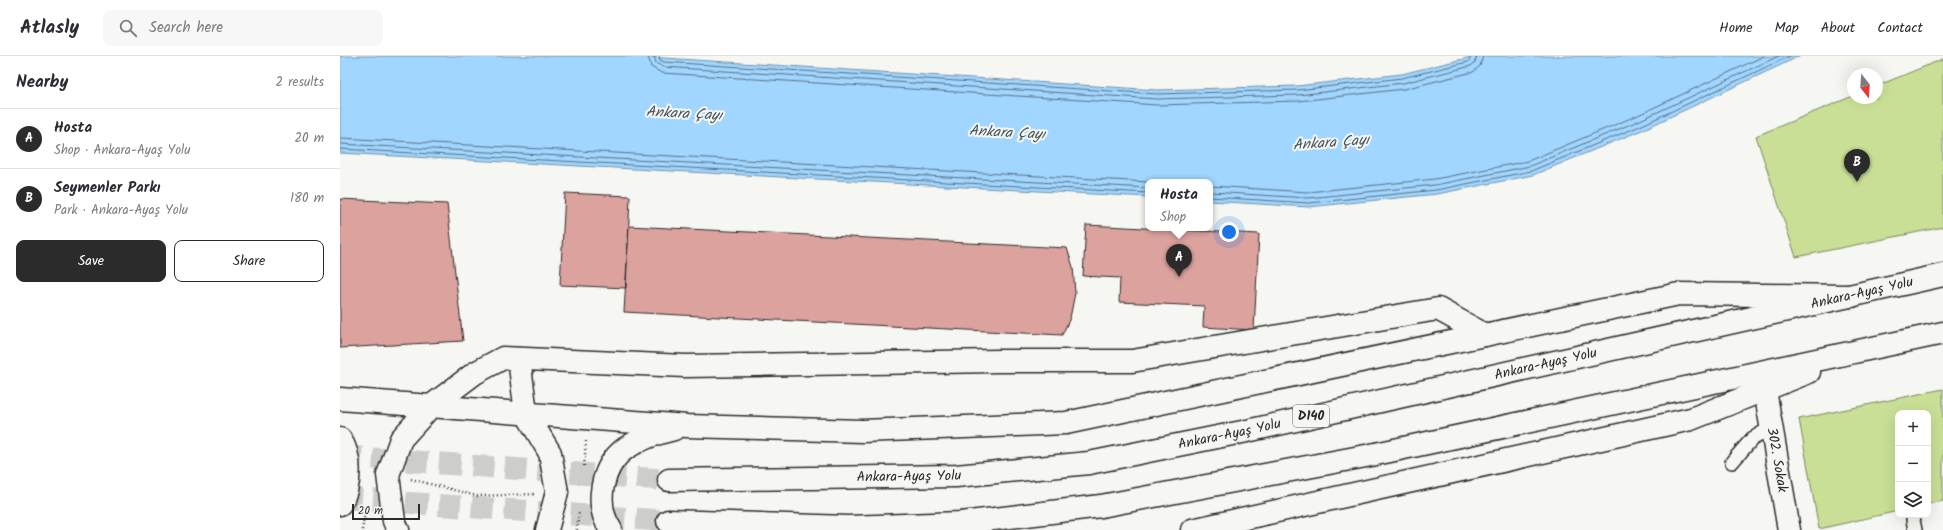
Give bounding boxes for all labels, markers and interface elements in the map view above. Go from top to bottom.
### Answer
search box [103,10,383,46]
text: Atlasly [20,13,79,43]
text: Search here [149,16,223,40]
icon: search [117,17,139,39]
text: Home [1719,17,1753,39]
text: Map [1775,17,1799,39]
text: About [1821,17,1855,39]
text: Contact [1877,17,1923,39]
north arrow [1847,68,1883,104]
text: Nearby [16,69,68,96]
text: 2 results [276,72,324,93]
water label: Ankara Çayı [645,100,724,128]
text: Hosta [54,116,92,140]
water label: Ankara Çayı [968,119,1047,147]
text: A [25,128,33,149]
text: 20 m [294,128,324,149]
water label: Ankara Çayı [1292,128,1371,158]
text: Shop · Ankara-Ayaş Yolu [54,140,191,161]
pin: B [1844,149,1870,182]
text: Seymenler Parkı [54,176,160,200]
popup [1145,179,1213,231]
text: Hosta [1160,183,1198,207]
text: B [25,188,33,209]
text: 180 m [290,188,324,209]
text: Park · Ankara-Ayaş Yolu [54,200,188,221]
text: Shop [1160,207,1186,228]
your location [1219,222,1239,242]
button: Save [16,240,166,282]
button: Share [174,240,324,282]
pin: A [1166,244,1192,277]
street label: Ankara-Ayaş Yolu [1808,271,1916,315]
street label: Ankara-Ayaş Yolu [1492,342,1599,386]
road number: D140 [1293,405,1329,427]
map controls [1895,410,1931,518]
button: + [1895,410,1931,446]
street label: Ankara-Ayaş Yolu [1176,413,1283,456]
street label: 302. Sokak [1761,426,1793,495]
button: − [1895,446,1931,482]
street label: Ankara-Ayaş Yolu [857,465,963,488]
button: layers [1895,482,1931,518]
scale bar [352,502,420,521]
text: 20 m [358,502,383,520]

